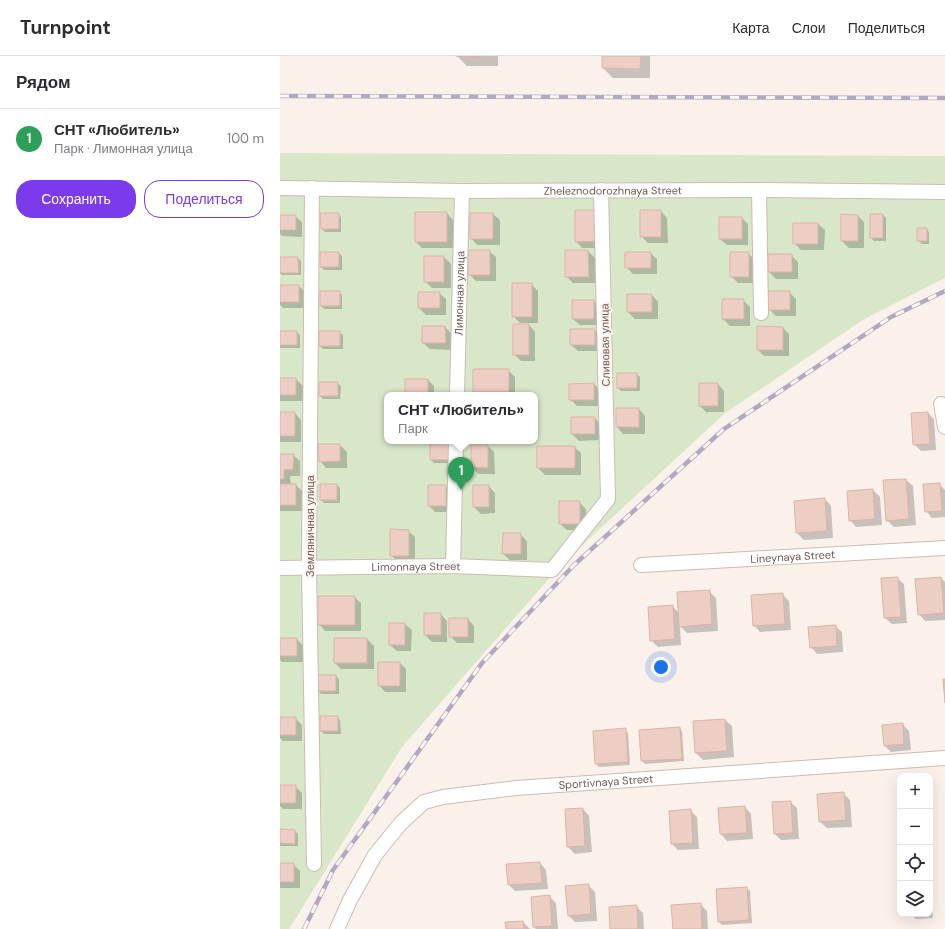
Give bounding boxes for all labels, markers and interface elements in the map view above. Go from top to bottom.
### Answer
text: Turnpoint [20,15,111,40]
text: Карта [732,19,770,37]
text: Слои [792,19,826,37]
text: Поделиться [848,19,925,37]
text: Рядом [16,71,71,93]
text: СНТ «Любитель» [54,120,180,140]
text: 1 [27,130,31,147]
text: 100 m [227,130,264,147]
text: Парк · Лимонная улица [54,140,193,157]
button: Сохранить [16,180,136,218]
button: Поделиться [144,180,264,218]
street label: Zheleznodorozhnaya Street [544,183,682,198]
street label: Лимонная улица [451,250,468,335]
street label: Сливовая улица [597,302,613,387]
popup [384,392,538,444]
text: СНТ «Любитель» [398,400,524,420]
text: Парк [398,420,428,437]
pin: 1 [448,457,474,490]
street label: Земляничная улица [303,474,317,577]
street label: Lineynaya Street [750,547,836,566]
street label: Limonnaya Street [371,559,461,574]
your location [651,657,671,677]
street label: Sportivnaya Street [558,771,654,792]
map controls [897,773,933,917]
button: + [897,773,933,809]
button: − [897,809,933,845]
button: locate [897,845,933,881]
button: layers [897,881,933,917]

